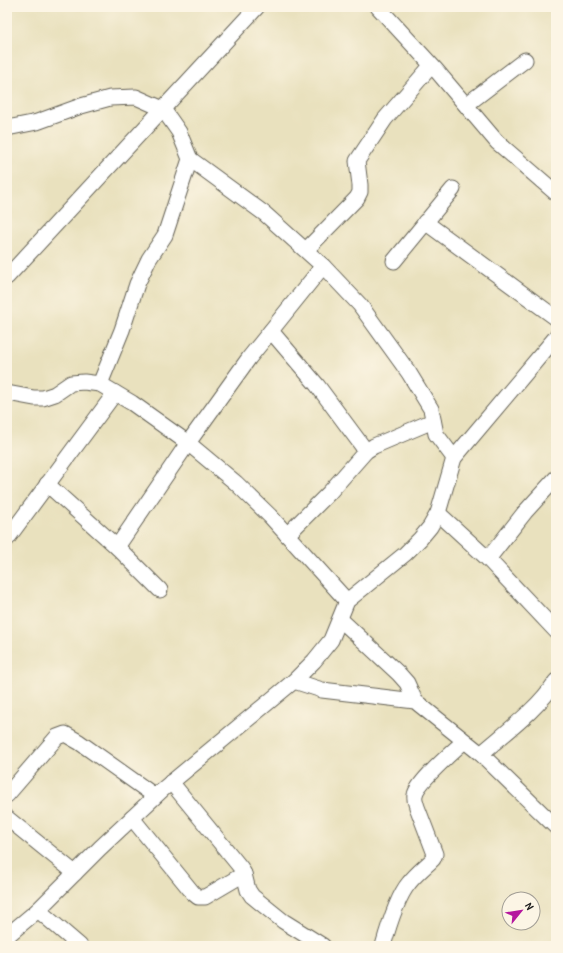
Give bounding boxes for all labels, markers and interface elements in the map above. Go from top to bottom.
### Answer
north arrow [501,891,541,931]
text: N [522,900,537,912]

